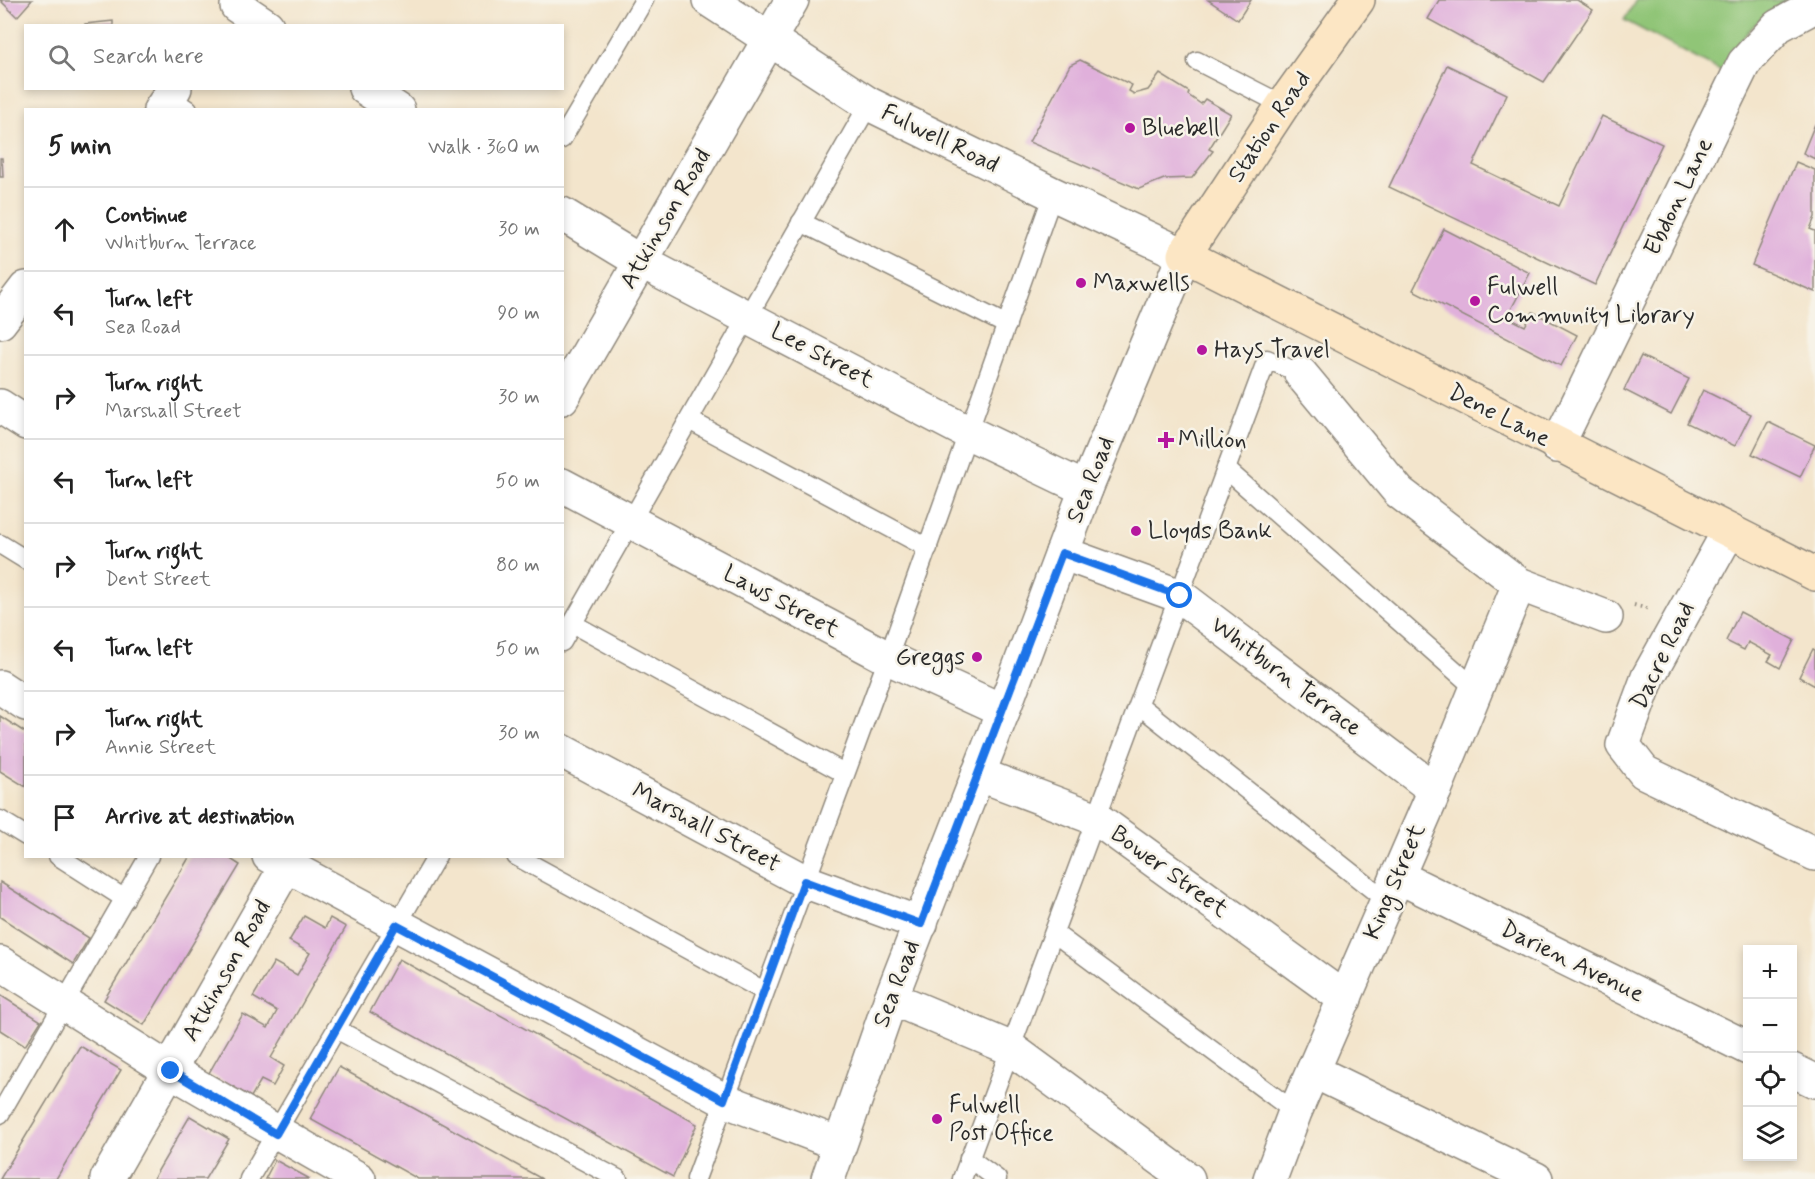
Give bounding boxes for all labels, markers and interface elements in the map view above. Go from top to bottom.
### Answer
search box [24,24,564,90]
icon: search [45,41,78,74]
text: Search here [93,43,204,71]
street label: Station Road [1221,65,1319,189]
street label: Fulwell Road [876,97,1004,181]
place label: Bluebell [1142,113,1220,144]
marker: Bluebell [1123,121,1137,135]
text: 5 min [48,130,112,164]
street label: Ebdon Lane [1637,133,1721,261]
text: Walk · 360 m [428,134,540,161]
street label: Atkinson Road [613,143,719,295]
text: Continue [105,202,187,230]
icon: ahead [48,213,81,246]
text: 30 m [498,216,540,243]
text: Whitburn Terrace [105,230,257,257]
place label: Maxwells [1093,268,1190,299]
place label: Fulwell Community Library [1487,272,1695,331]
marker: Maxwells [1074,276,1088,290]
text: Turn left [105,286,193,314]
marker: Fulwell Community Library [1468,294,1482,308]
icon: left [48,297,81,330]
text: 90 m [497,300,540,327]
text: Sea Road [105,314,181,341]
street label: Lee Street [765,316,879,396]
place label: Hays Travel [1214,335,1330,366]
marker: Hays Travel [1195,343,1209,357]
text: Turn right [105,370,203,398]
street label: Dene Lane [1443,377,1555,455]
icon: right [48,381,81,414]
text: 30 m [498,384,540,411]
text: Marshall Street [105,398,242,425]
place label: Million [1178,425,1247,456]
street label: Sea Road [1060,432,1122,528]
marker: Million [1159,433,1173,447]
icon: left [48,465,81,498]
text: Turn left [105,467,193,495]
text: 50 m [495,468,540,495]
place label: Lloyds Bank [1148,516,1272,547]
marker: Lloyds Bank [1129,524,1143,538]
text: Turn right [105,538,203,566]
icon: right [48,549,81,582]
text: 80 m [496,552,540,579]
street label: Laws Street [717,558,845,646]
text: Dent Street [105,566,211,593]
route start [1166,582,1192,608]
street label: Dacre Road [1624,597,1702,715]
street label: Whitburn Terrace [1204,610,1368,744]
icon: left [48,633,81,666]
text: Turn left [105,635,193,663]
text: 50 m [495,636,540,663]
place label: Greggs [895,642,965,675]
marker: Greggs [970,650,984,664]
text: Turn right [105,706,203,734]
icon: right [48,717,81,750]
text: 30 m [498,720,540,747]
text: Annie Street [105,734,216,761]
street label: Marshall Street [626,776,786,880]
icon: arrive [48,801,81,834]
text: Arrive at destination [105,803,295,831]
street label: Bower Street [1104,819,1234,925]
street label: King Street [1357,819,1435,945]
street label: Atkinson Road [175,895,279,1047]
street label: Darien Avenue [1495,914,1649,1010]
street label: Sea Road [866,936,928,1032]
map controls [1743,945,1797,1161]
button: + [1743,945,1797,999]
button: − [1743,999,1797,1053]
button: locate [1743,1053,1797,1107]
route end [157,1057,183,1083]
place label: Fulwell Post Office [949,1090,1054,1149]
button: layers [1743,1107,1797,1161]
marker: Fulwell Post Office [930,1112,944,1126]

